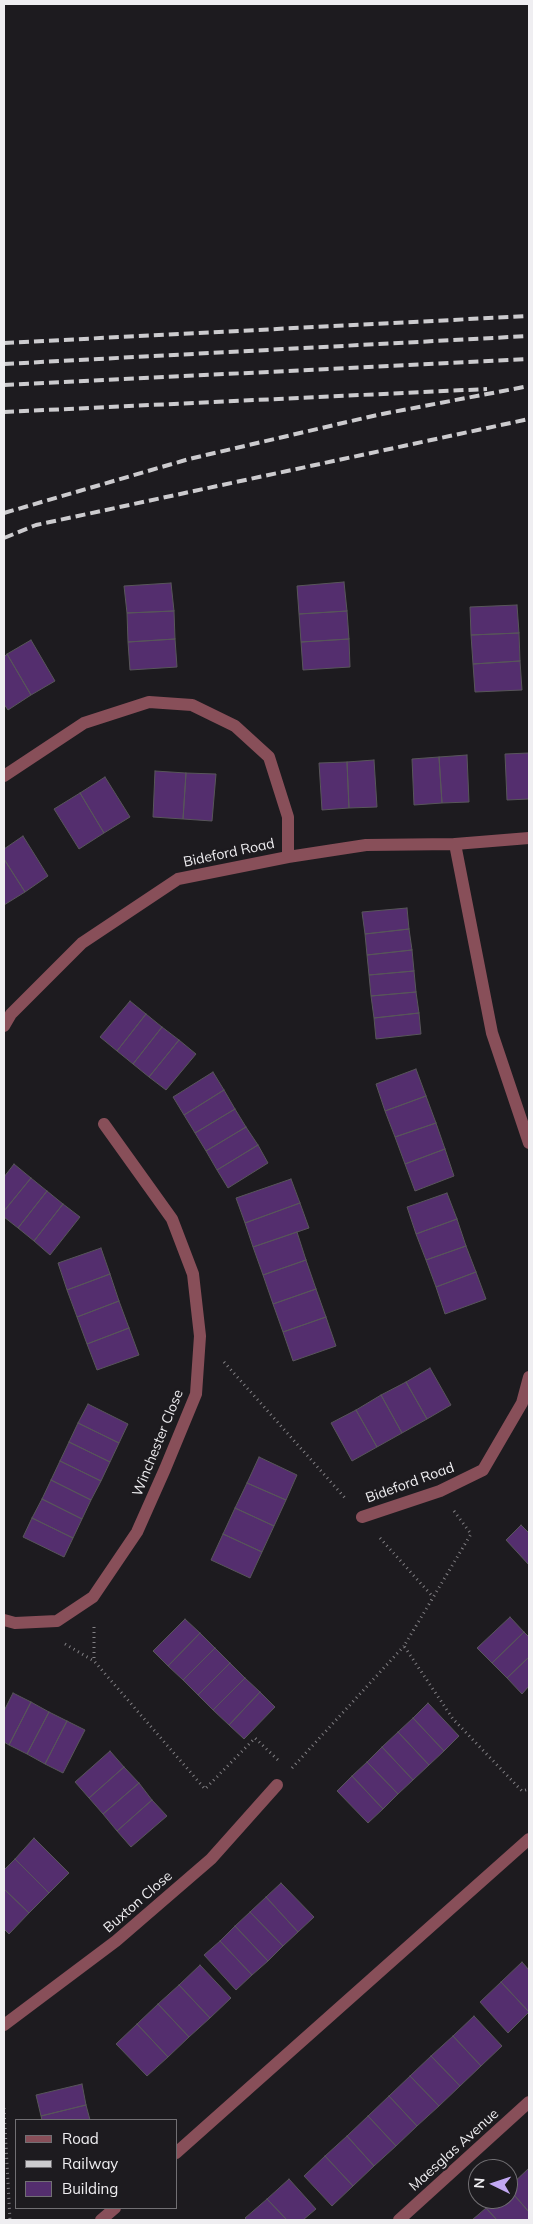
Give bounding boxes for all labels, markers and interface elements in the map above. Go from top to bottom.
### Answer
street label: Bideford Road [182,835,276,871]
street label: Winchester Close [129,1387,187,1499]
street label: Bideford Road [364,1459,456,1507]
street label: Buxton Close [100,1868,176,1936]
street label: Maesglas Avenue [406,2105,502,2195]
legend [15,2119,178,2209]
text: Road [62,2129,99,2148]
text: Railway [62,2154,118,2173]
north arrow [468,2159,518,2209]
text: N [470,2177,488,2189]
text: Building [62,2179,118,2198]

